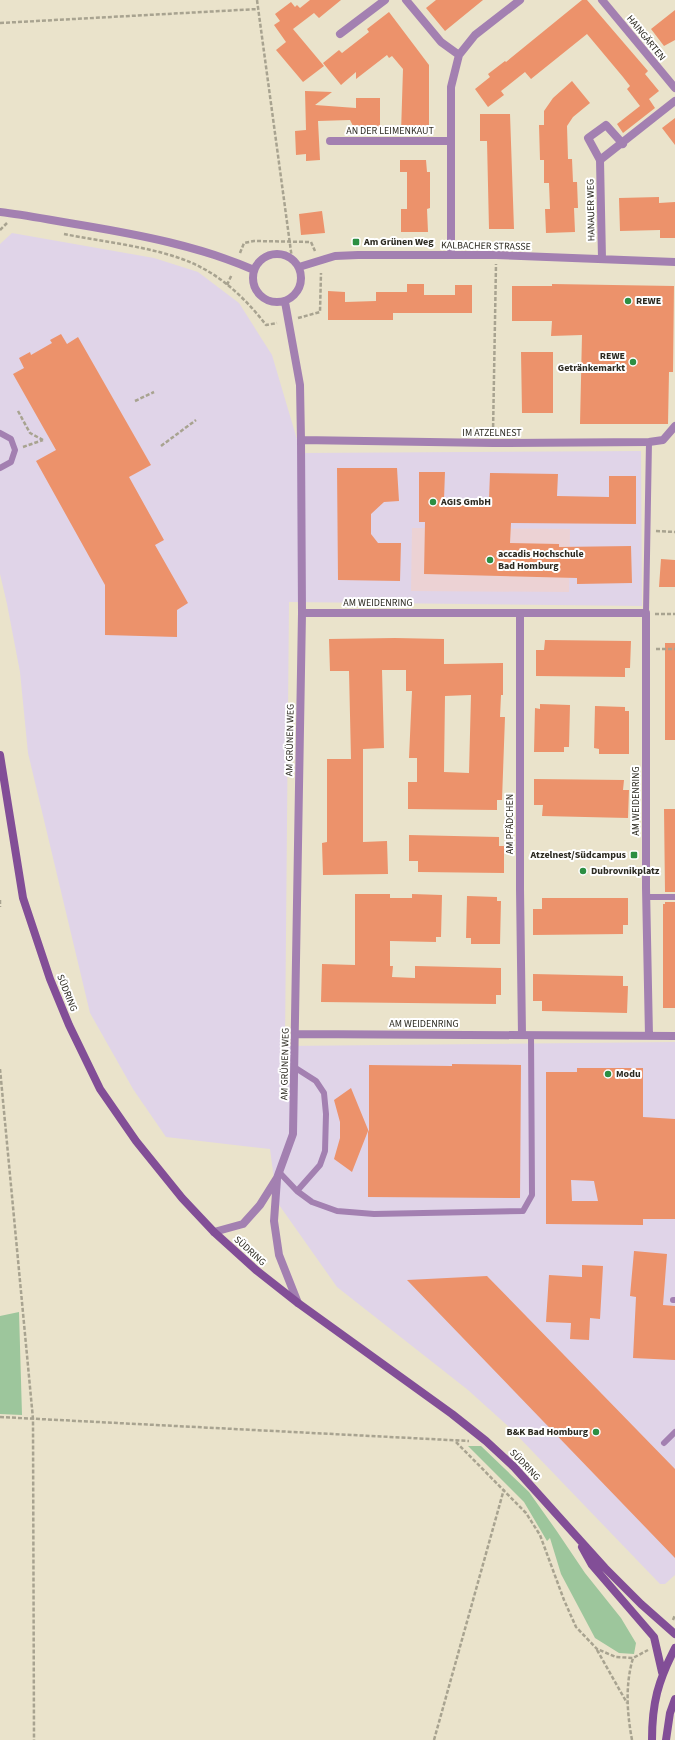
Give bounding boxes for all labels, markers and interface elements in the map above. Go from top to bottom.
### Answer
street label: HAINGÄRTEN [623,12,669,64]
street label: AN DER LEIMENKAUT [346,124,434,138]
street label: HANAUER WEG [583,179,599,241]
place label: Am Grünen Weg [363,235,434,249]
marker: Am Grünen Weg [351,237,361,247]
street label: KALBACHER STRASSE [441,238,531,254]
place label: REWE [636,294,661,308]
marker: REWE [623,296,633,306]
place label: REWE Getränkemarkt [558,349,625,375]
marker: REWE Getränkemarkt [628,357,638,367]
street label: IM ATZELNEST [462,426,522,440]
place label: AGIS GmbH [440,495,491,509]
marker: AGIS GmbH [428,497,438,507]
place label: accadis Hochschule Bad Homburg [498,547,584,573]
marker: accadis Hochschule Bad Homburg [485,555,495,565]
street label: AM WEIDENRING [343,596,413,610]
street label: AM GRÜNEN WEG [282,704,298,776]
street label: AM WEIDENRING [629,766,643,836]
street label: AM PFÄDCHEN [503,794,517,854]
place label: Atzelnest/Südcampus [530,848,627,862]
marker: Atzelnest/Südcampus [629,850,639,860]
place label: Dubrovnikplatz [591,864,660,878]
marker: Dubrovnikplatz [578,866,588,876]
street label: SÜDRING [53,972,81,1014]
street label: AM WEIDENRING [389,1017,459,1031]
street label: AM GRÜNEN WEG [277,1028,293,1100]
place label: Modu [616,1067,641,1081]
marker: Modu [603,1069,613,1079]
street label: SÜDRING [231,1233,269,1269]
place label: B&K Bad Homburg [507,1425,589,1439]
marker: B&K Bad Homburg [591,1427,601,1437]
street label: SÜDRING [506,1446,544,1484]

